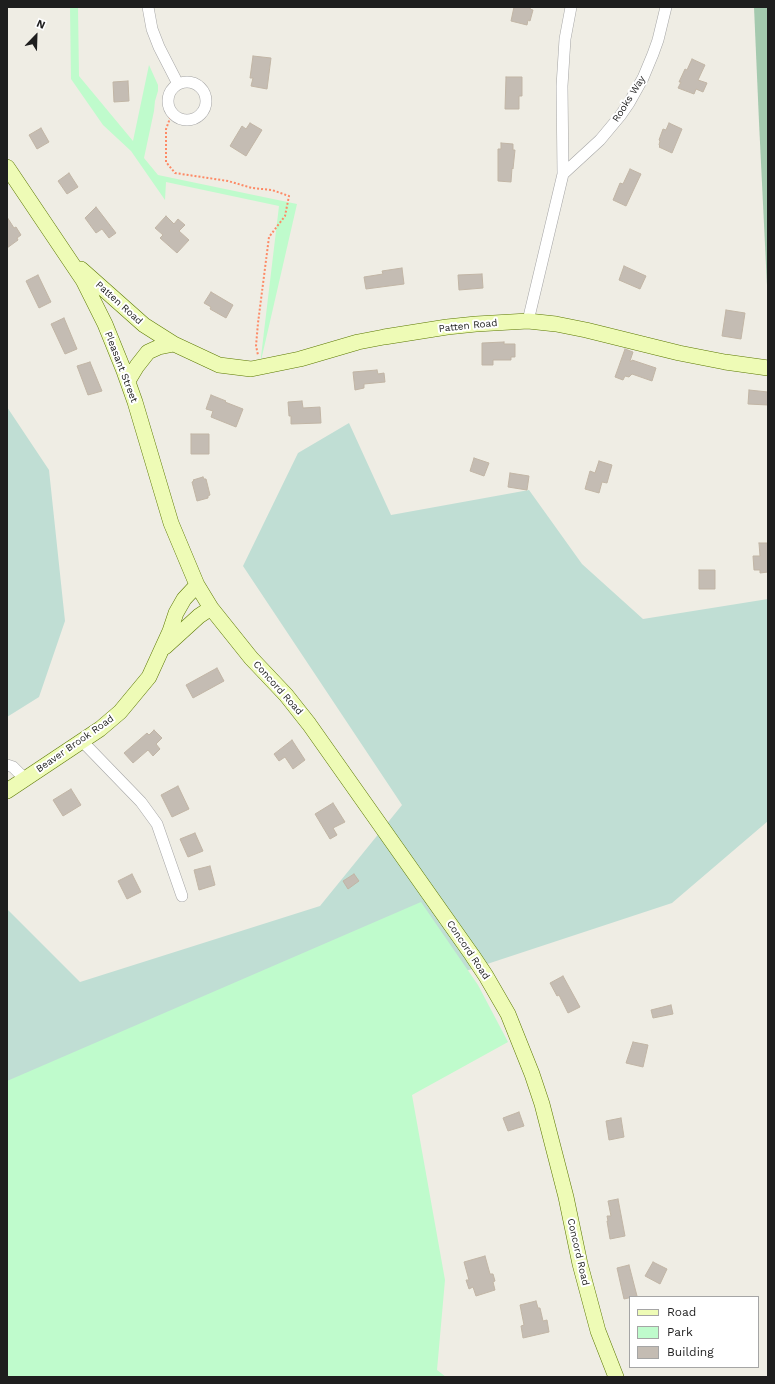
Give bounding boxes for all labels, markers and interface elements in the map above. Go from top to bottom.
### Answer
north arrow [16,16,56,56]
text: N [35,17,47,32]
street label: Rooks Way [610,74,648,124]
street label: Patten Road [93,279,145,327]
street label: Patten Road [438,317,498,335]
street label: Pleasant Street [102,330,140,404]
street label: Concord Road [251,658,305,718]
street label: Beaver Brook Road [34,713,116,775]
street label: Concord Road [444,918,492,982]
street label: Concord Road [564,1217,592,1287]
legend [629,1296,759,1368]
text: Road [667,1305,696,1319]
text: Park [667,1325,693,1339]
text: Building [667,1345,714,1359]

